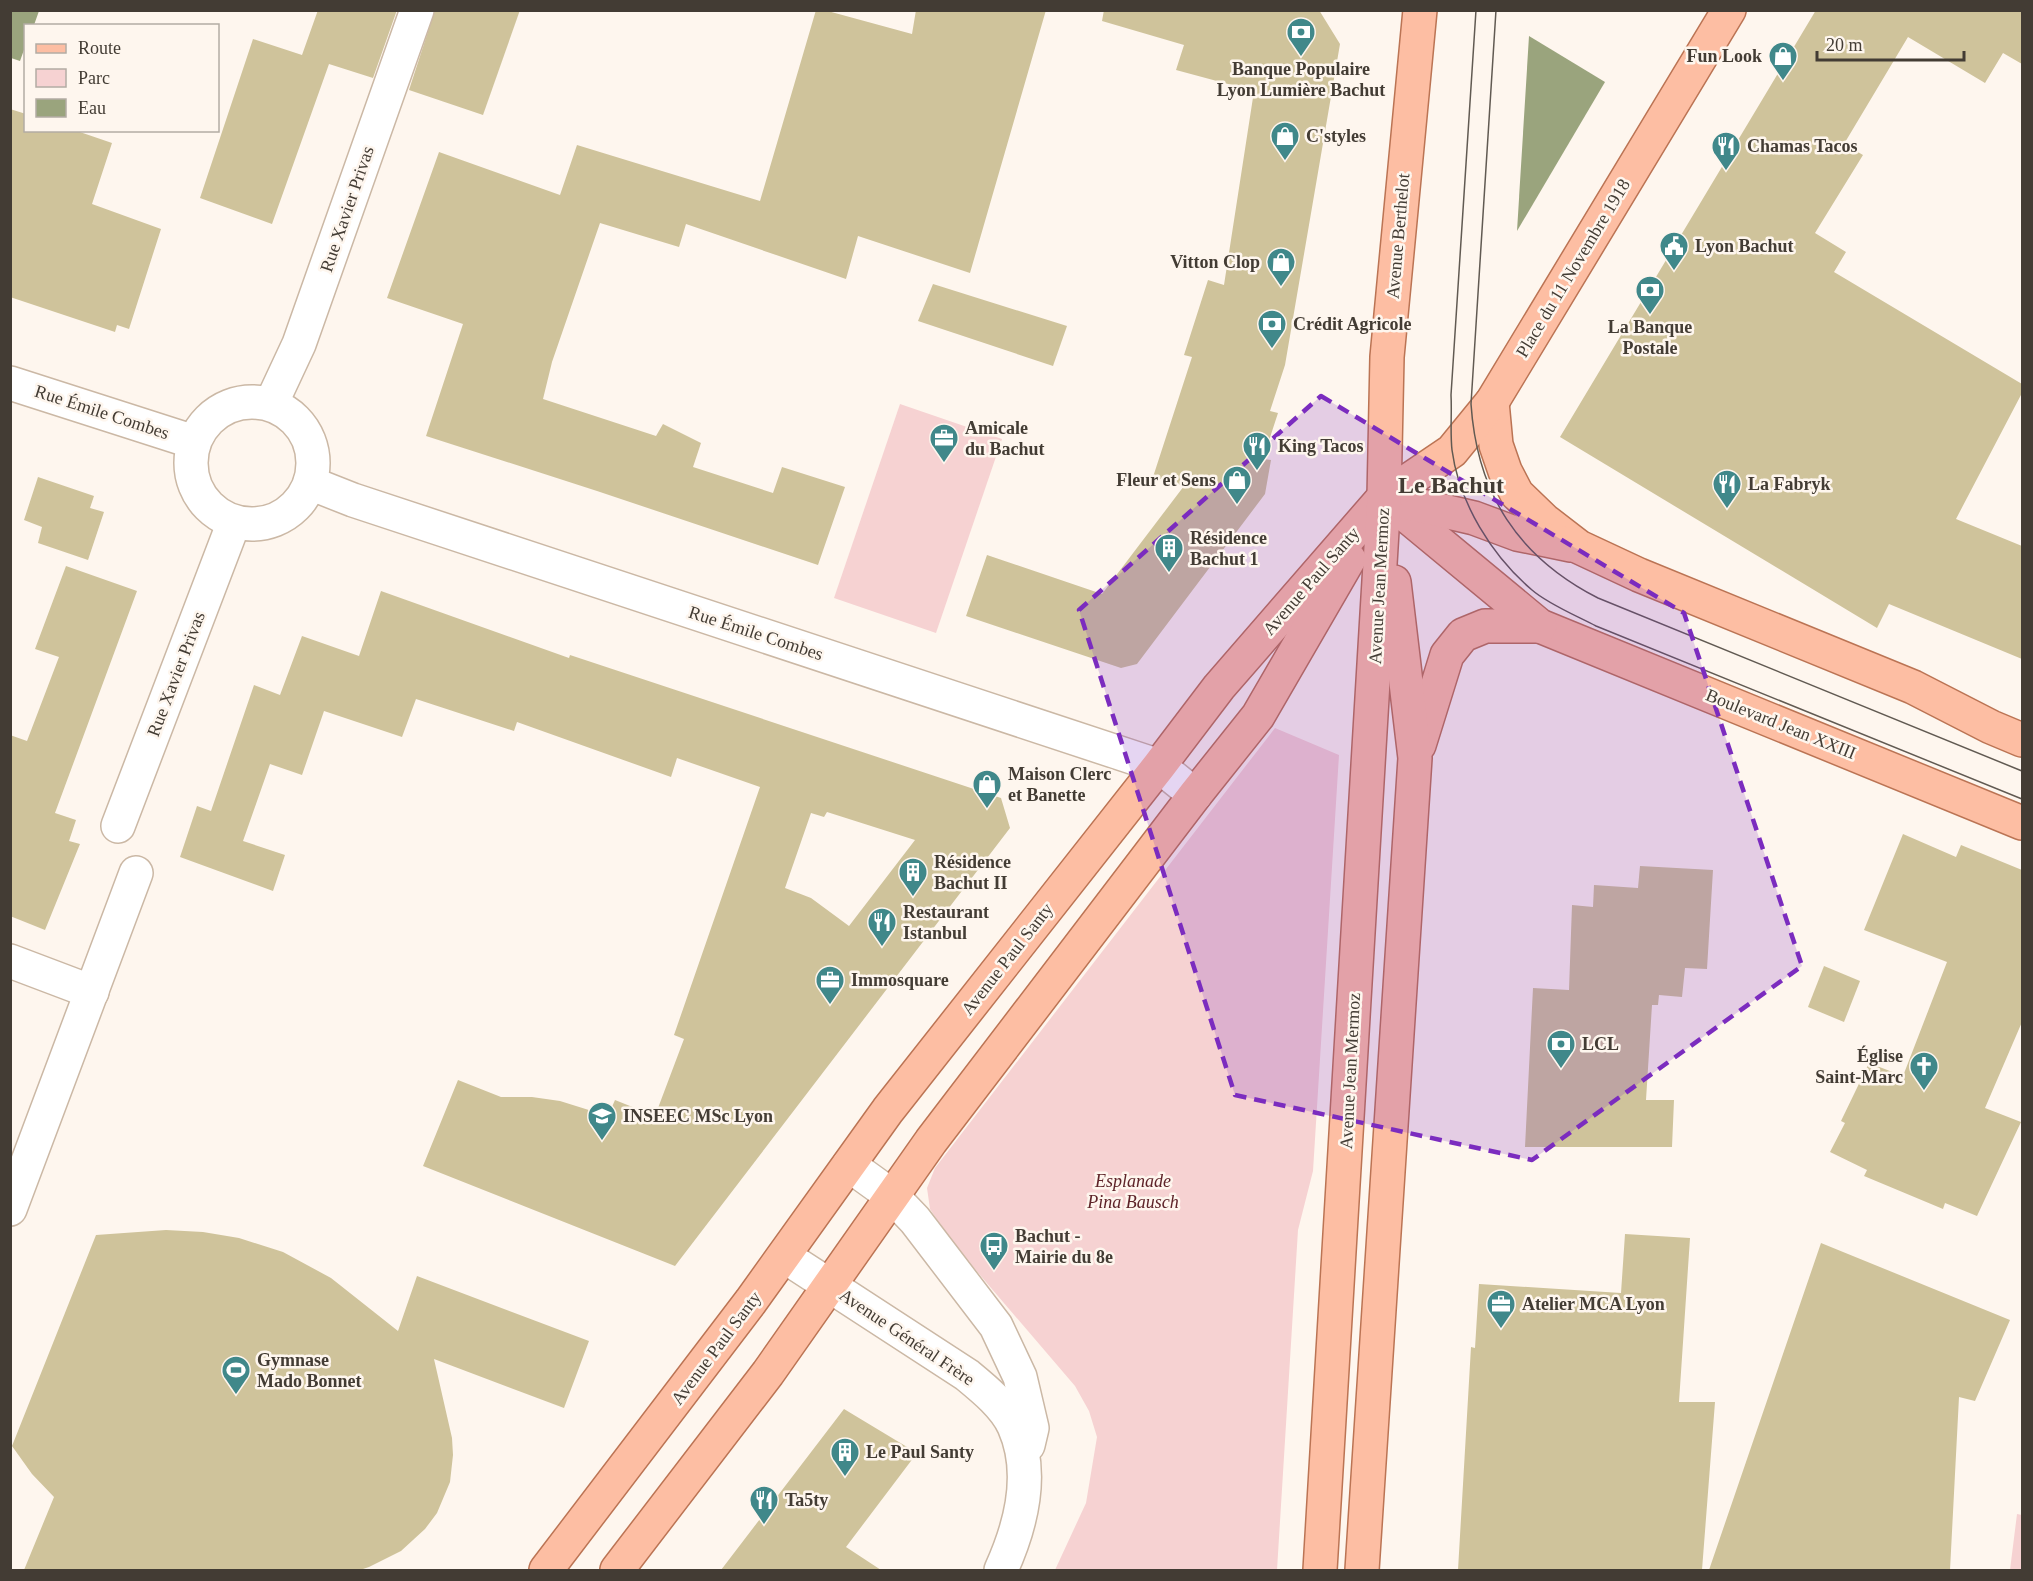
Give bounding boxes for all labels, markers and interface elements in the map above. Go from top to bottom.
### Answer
bank icon: Banque Populaire Lyon Lumière Bachut [1285,16,1317,58]
legend [24,24,219,132]
scale bar [1817,24,1964,62]
text: 20 m [1826,35,1863,55]
text: Route [78,38,121,58]
shop icon: Fun Look [1767,40,1799,82]
place label: Fun Look [1686,46,1762,66]
place label: Banque Populaire Lyon Lumière Bachut [1217,59,1385,100]
text: Parc [78,68,110,88]
text: Eau [78,98,106,118]
shop icon: C'styles [1269,120,1301,162]
place label: C'styles [1306,126,1366,146]
restaurant icon: Chamas Tacos [1710,130,1742,172]
place label: Chamas Tacos [1747,136,1858,156]
street label: Rue Xavier Privas [316,143,378,275]
street label: Avenue Berthelot [1383,172,1413,300]
street label: Place du 11 Novembre 1918 [1512,175,1634,361]
public building icon: Lyon Bachut [1658,230,1690,272]
place label: Lyon Bachut [1695,236,1794,256]
shop icon: Vitton Clop [1265,246,1297,288]
place label: Vitton Clop [1170,252,1260,272]
bank icon: La Banque Postale [1634,274,1666,316]
bank icon: Crédit Agricole [1256,308,1288,350]
place label: Crédit Agricole [1293,314,1411,334]
place label: La Banque Postale [1608,317,1692,358]
street label: Rue Émile Combes [32,380,172,443]
place label: Amicale du Bachut [965,418,1045,459]
office icon: Amicale du Bachut [928,422,960,464]
restaurant icon: King Tacos [1241,430,1273,472]
place label: King Tacos [1278,436,1364,456]
shop icon: Fleur et Sens [1221,464,1253,506]
restaurant icon: La Fabryk [1711,468,1743,510]
place label: Fleur et Sens [1116,470,1216,490]
district label: Le Bachut [1398,472,1504,498]
place label: La Fabryk [1748,474,1831,494]
street label: Avenue Jean Mermoz [1365,507,1393,665]
street label: Avenue Paul Santy [1259,523,1363,639]
place label: Résidence Bachut 1 [1190,528,1267,569]
building icon: Résidence Bachut 1 [1153,532,1185,574]
street label: Rue Émile Combes [686,601,826,664]
street label: Rue Xavier Privas [143,609,209,739]
street label: Boulevard Jean XXIII [1703,685,1859,763]
place label: Maison Clerc et Banette [1008,764,1111,805]
shop icon: Maison Clerc et Banette [971,768,1003,810]
place label: Résidence Bachut II [934,852,1011,893]
building icon: Résidence Bachut II [897,856,929,898]
street label: Avenue Paul Santy [957,899,1057,1019]
place label: Restaurant Istanbul [903,902,989,943]
restaurant icon: Restaurant Istanbul [866,906,898,948]
office icon: Immosquare [814,964,846,1006]
place label: Immosquare [851,970,949,990]
street label: Avenue Jean Mermoz [1336,992,1364,1150]
bank icon: LCL [1545,1028,1577,1070]
place label: LCL [1582,1034,1619,1054]
place label: Église Saint-Marc [1815,1045,1903,1087]
church icon: Église Saint-Marc [1908,1050,1940,1092]
school or university icon: INSEEC MSc Lyon [586,1100,618,1142]
place label: INSEEC MSc Lyon [623,1106,773,1126]
park label: Esplanade Pina Bausch [1086,1171,1179,1212]
place label: Bachut - Mairie du 8e [1015,1226,1113,1267]
bus stop icon: Bachut - Mairie du 8e [978,1230,1010,1272]
street label: Avenue Général Frère [836,1284,978,1390]
street label: Avenue Paul Santy [667,1287,765,1409]
office icon: Atelier MCA Lyon [1485,1288,1517,1330]
place label: Atelier MCA Lyon [1522,1294,1665,1314]
place label: Gymnase Mado Bonnet [257,1350,362,1391]
sports icon: Gymnase Mado Bonnet [220,1354,252,1396]
building icon: Le Paul Santy [829,1436,861,1478]
place label: Le Paul Santy [866,1442,974,1462]
restaurant icon: Ta5ty [748,1484,780,1526]
place label: Ta5ty [785,1490,828,1510]

